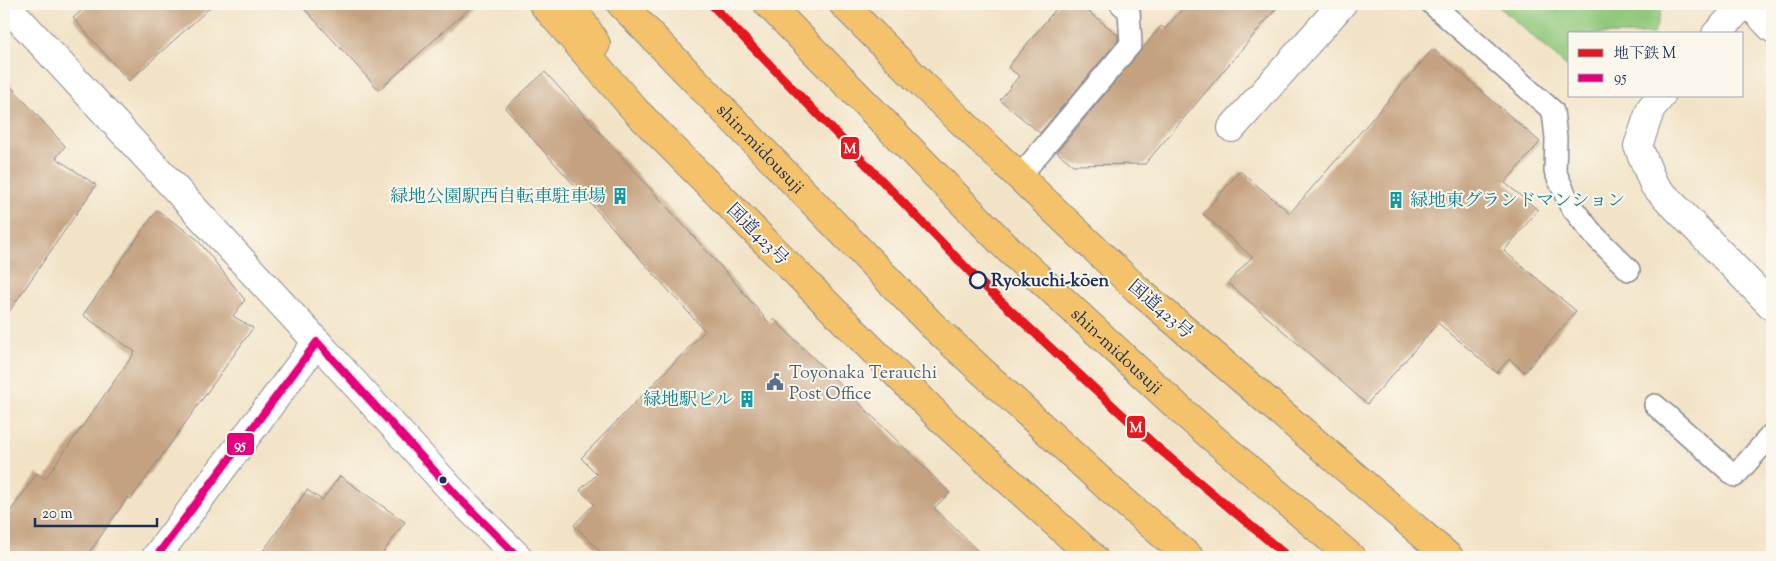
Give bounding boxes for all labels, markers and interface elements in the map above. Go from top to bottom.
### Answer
legend [1568,32,1744,98]
text: 地下鉄 M [1614,44,1676,65]
text: 95 [1614,68,1627,89]
street label: shin-midousuji [709,99,810,201]
line badge: M [840,136,860,160]
text: M [844,140,857,160]
place label: 緑地公園駅西自転車駐車場 [390,185,606,211]
building icon: 緑地公園駅西自転車駐車場 [610,186,630,206]
place label: 緑地東グランドマンション [1410,189,1625,215]
building icon: 緑地東グランドマンション [1386,190,1406,210]
street label: 国道423号 [720,198,794,272]
place label: Ryokuchi-kōen [991,269,1110,295]
marker: Ryokuchi-kōen [969,271,987,289]
street label: 国道423号 [1121,275,1198,346]
street label: shin-midousuji [1064,303,1167,402]
place label: Toyonaka Terauchi Post Office [789,361,937,408]
public building icon: Toyonaka Terauchi Post Office [765,372,785,392]
place label: 緑地駅ビル [643,388,733,414]
building icon: 緑地駅ビル [737,389,757,409]
line badge: M [1126,415,1146,439]
text: M [1130,419,1143,439]
line badge: 95 [226,432,255,456]
text: 95 [234,436,246,456]
unlabelled marker [438,475,448,485]
scale bar [35,496,158,528]
text: 20 m [42,504,73,525]

